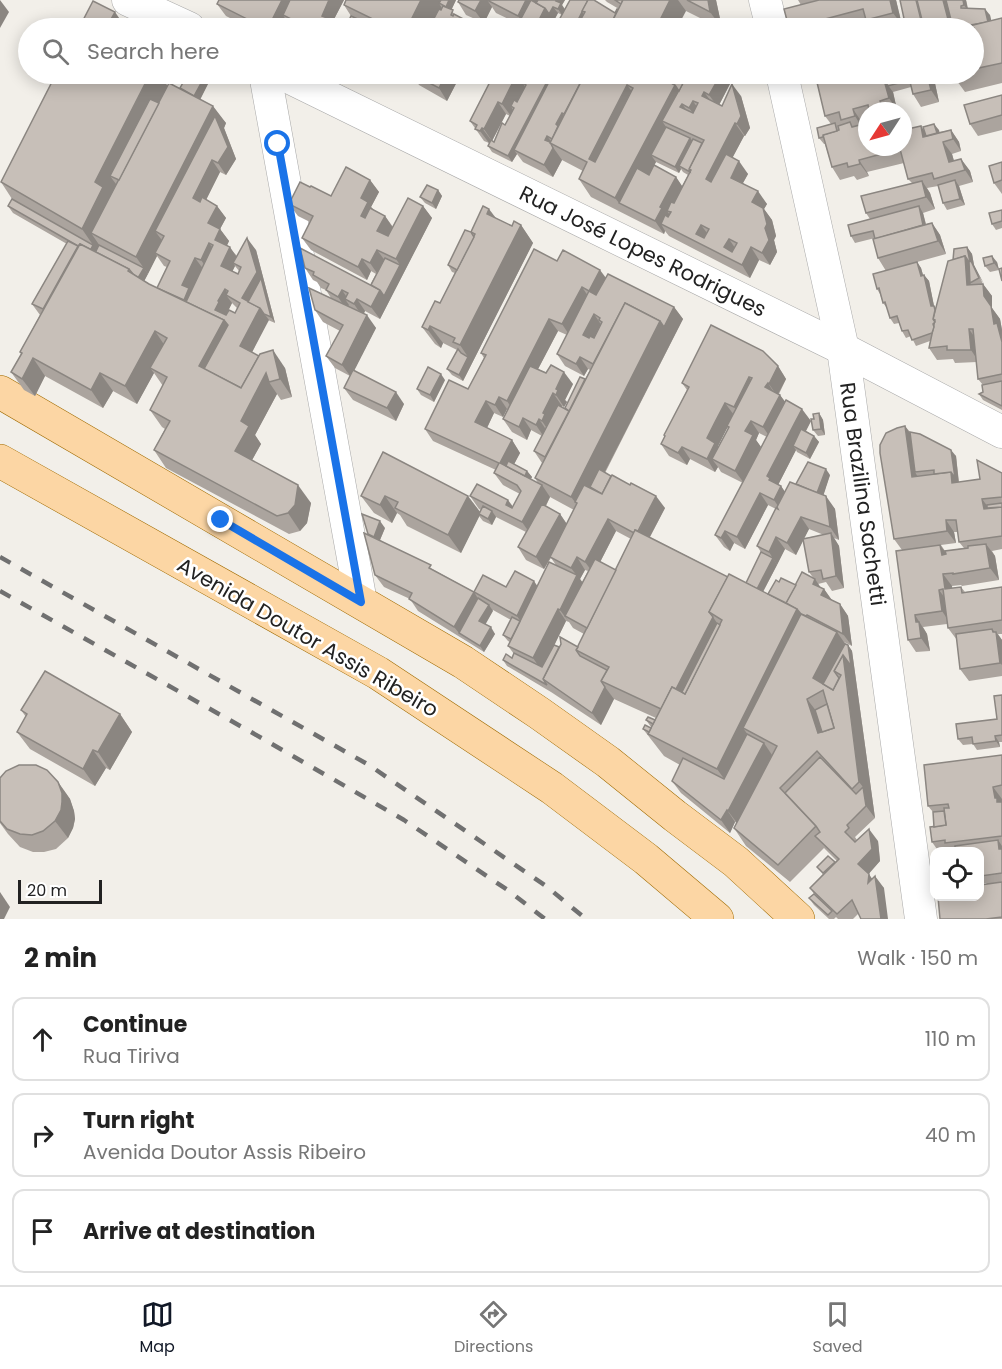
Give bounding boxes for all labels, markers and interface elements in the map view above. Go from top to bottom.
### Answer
search box [18,18,984,84]
icon: search [39,35,72,68]
text: Search here [87,36,220,67]
north arrow [858,102,912,156]
route start [264,130,290,156]
street label: Rua José Lopes Rodrigues [515,178,771,324]
street label: Rua Brazilina Sachetti [833,380,893,608]
route end [207,506,233,532]
street label: Avenida Doutor Assis Ribeiro [172,550,444,724]
map controls [930,847,984,901]
button: locate [930,847,984,901]
scale bar [18,877,102,904]
text: 20 m [27,879,67,902]
text: 2 min [24,940,97,976]
text: Walk · 150 m [857,944,978,972]
text: Continue [83,1009,187,1040]
icon: ahead [26,1023,59,1056]
text: 110 m [925,1025,976,1053]
text: Rua Tiriva [83,1042,180,1070]
text: Turn right [83,1105,194,1136]
icon: right [26,1119,59,1152]
text: 40 m [925,1121,976,1149]
text: Avenida Doutor Assis Ribeiro [83,1138,366,1166]
icon: arrive [26,1215,59,1248]
text: Arrive at destination [83,1216,315,1247]
tab: Map [140,1298,175,1359]
tab: Directions [454,1298,533,1359]
tab: Saved [813,1298,862,1359]

